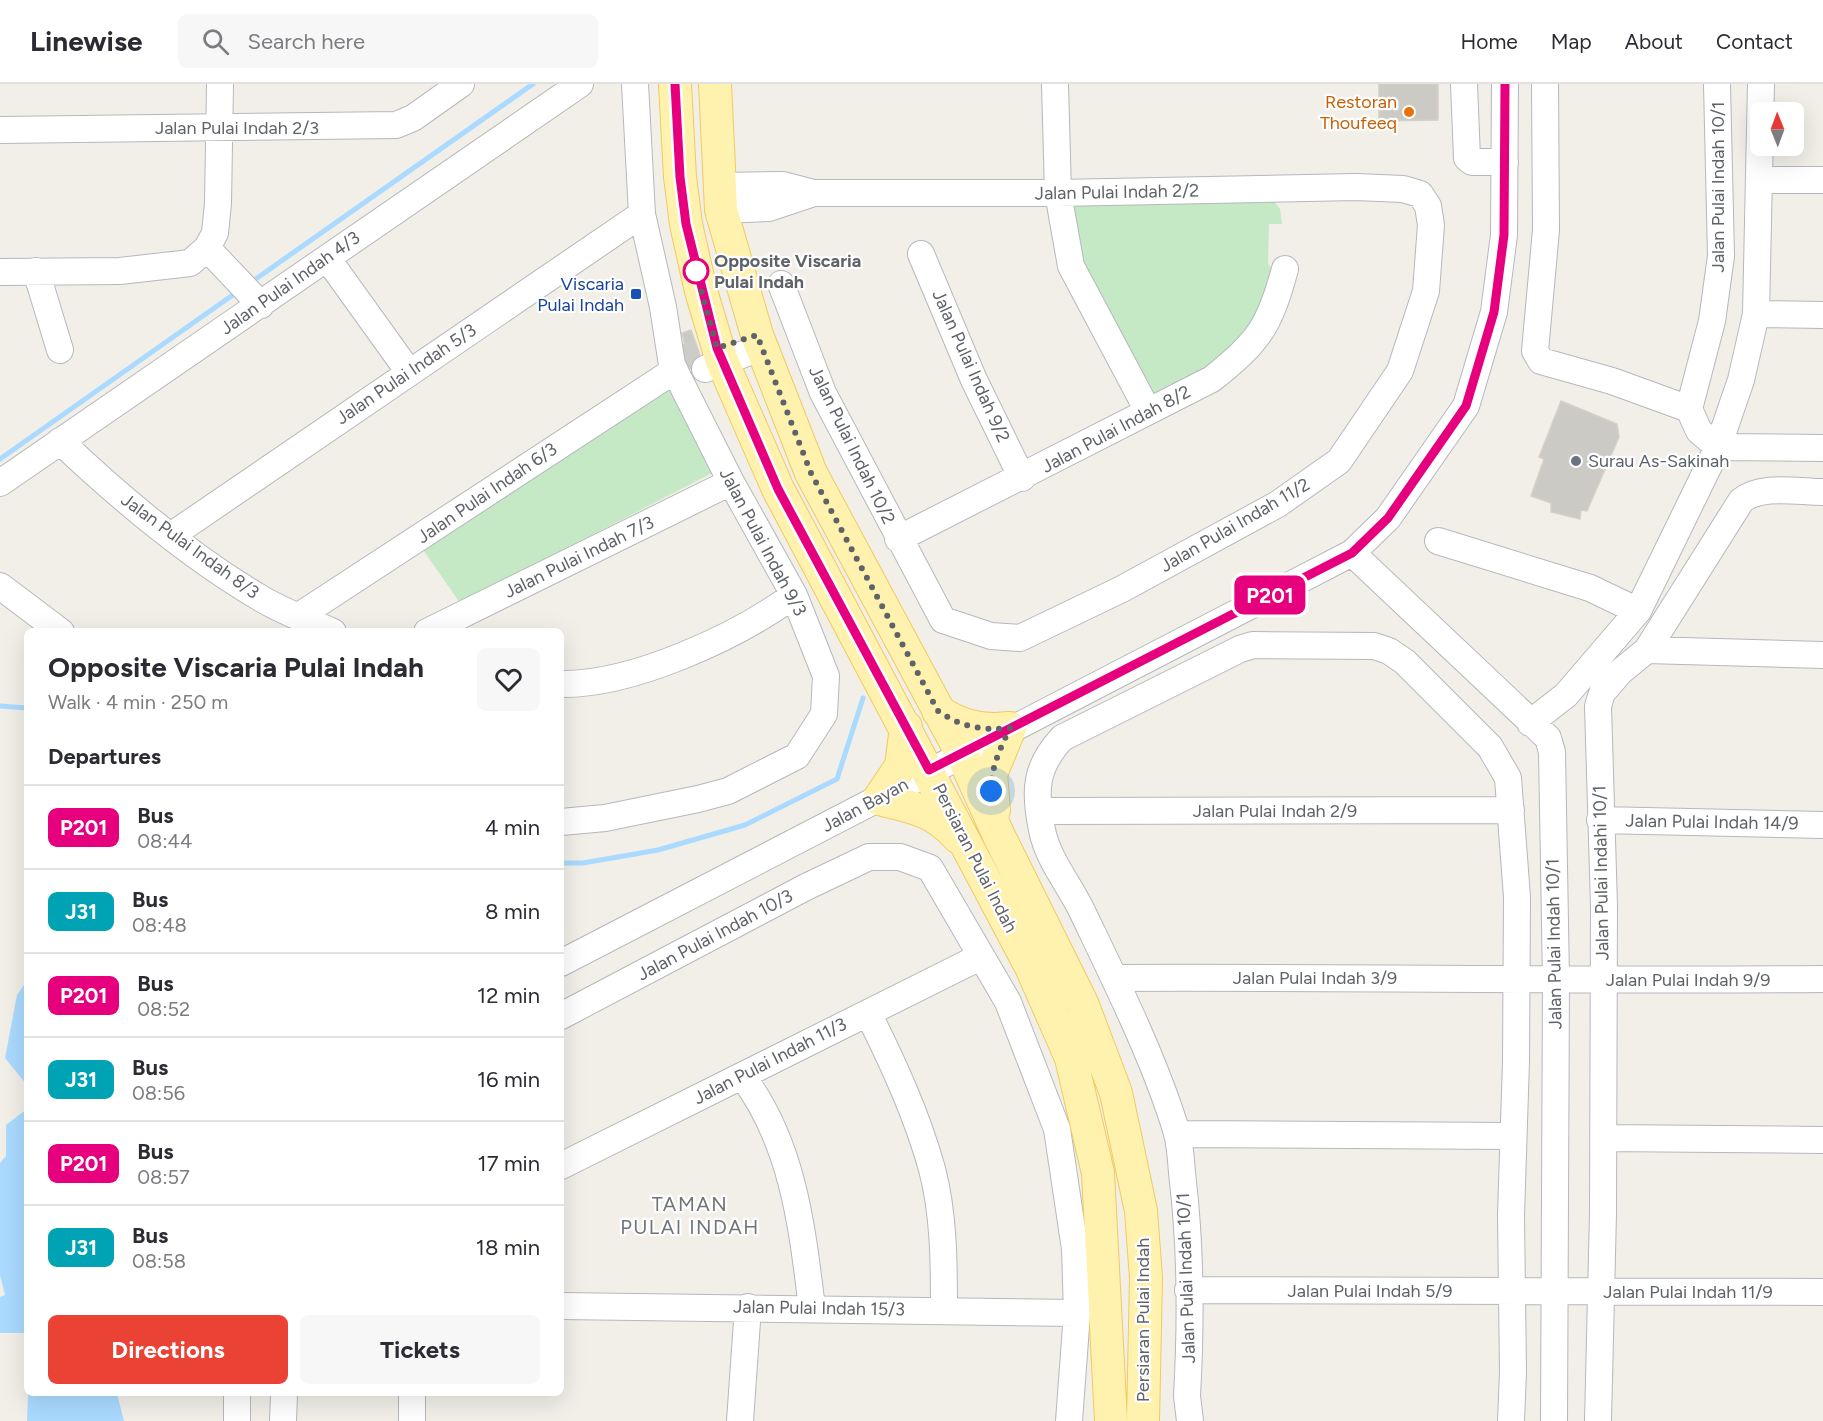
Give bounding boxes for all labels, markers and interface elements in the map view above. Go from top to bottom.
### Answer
search box [178,14,598,68]
text: Linewise [30,24,142,58]
icon: search [199,25,232,58]
text: Search here [247,28,365,55]
text: Home [1461,29,1518,54]
text: Map [1551,29,1592,54]
text: About [1625,29,1683,54]
text: Contact [1716,29,1793,54]
place label: Restoran Thoufeeq [1320,91,1397,134]
street label: Jalan Pulai Indah 10/1 [1707,102,1729,272]
north arrow [1750,102,1804,156]
map controls [1750,102,1804,156]
marker: Restoran Thoufeeq [1402,105,1416,119]
street label: Jalan Pulai Indah 2/3 [155,117,319,139]
street label: Jalan Pulai Indah 2/2 [1035,180,1199,204]
street label: Jalan Pulai Indah 4/3 [216,227,364,339]
place label: Opposite Viscaria Pulai Indah [714,250,861,293]
marker: Opposite Viscaria Pulai Indah [683,258,709,284]
place label: Viscaria Pulai Indah [537,273,624,316]
street label: Jalan Pulai Indah 9/2 [927,286,1015,446]
marker: Viscaria Pulai Indah [629,287,643,301]
street label: Jalan Pulai Indah 5/3 [332,319,480,429]
street label: Jalan Pulai Indah 10/2 [804,362,900,528]
street label: Jalan Pulai Indah 8/2 [1038,380,1194,478]
street label: Jalan Pulai Indah 6/3 [413,438,561,548]
place label: Surau As-Sakinah [1588,450,1729,472]
marker: Surau As-Sakinah [1569,454,1583,468]
street label: Jalan Pulai Indah 9/3 [715,464,811,620]
street label: Jalan Pulai Indah 11/2 [1156,473,1314,577]
street label: Jalan Pulai Indah 8/3 [117,489,263,603]
street label: Jalan Pulai Indah 7/3 [501,511,657,603]
line badge: P201 [1228,576,1312,614]
text: P201 [1246,583,1294,608]
button: heart [477,648,540,711]
text: Opposite Viscaria Pulai Indah [48,650,424,684]
text: Walk · 4 min · 250 m [48,690,228,714]
text: Departures [48,743,161,770]
street label: Jalan Bayan [818,773,912,837]
your location [976,776,1006,806]
street label: Persiaran Pulai Indah [928,780,1022,936]
street label: Jalan Pulai Indahi 10/1 [1588,785,1614,961]
street label: Jalan Pulai Indah 2/9 [1193,800,1357,822]
text: Bus [137,802,174,829]
street label: Jalan Pulai Indah 14/9 [1625,809,1799,835]
text: 4 min [485,814,540,841]
text: P201 [60,815,107,840]
text: 08:44 [137,829,192,853]
street label: Jalan Pulai Indah 10/1 [1542,858,1566,1030]
street label: Jalan Pulai Indah 10/3 [633,885,797,985]
text: Bus [132,886,168,913]
text: 8 min [485,898,540,925]
text: J31 [65,899,97,924]
text: 08:48 [132,913,187,937]
street label: Jalan Pulai Indah 3/9 [1233,967,1397,989]
street label: Jalan Pulai Indah 9/9 [1606,969,1770,991]
text: Bus [137,970,174,997]
text: 12 min [477,982,540,1009]
text: P201 [60,983,107,1008]
text: 08:52 [137,997,190,1021]
street label: Jalan Pulai Indah 11/3 [690,1013,850,1109]
text: Bus [132,1054,168,1081]
text: 16 min [477,1066,540,1093]
text: J31 [65,1067,97,1092]
text: 08:56 [132,1081,185,1105]
text: Bus [137,1138,174,1165]
text: 17 min [478,1150,540,1177]
text: P201 [60,1151,107,1176]
text: 08:57 [137,1165,190,1189]
district label: TAMAN PULAI INDAH [620,1192,760,1239]
street label: Jalan Pulai Indah 10/1 [1172,1192,1200,1364]
text: Bus [132,1222,168,1249]
text: 18 min [476,1234,540,1261]
text: J31 [65,1235,97,1260]
street label: Persiaran Pulai Indah [1132,1238,1154,1402]
text: 08:58 [132,1249,186,1273]
street label: Jalan Pulai Indah 5/9 [1288,1280,1452,1302]
street label: Jalan Pulai Indah 11/9 [1603,1281,1773,1303]
street label: Jalan Pulai Indah 15/3 [733,1296,905,1320]
button: Directions [48,1315,288,1384]
button: Tickets [300,1315,540,1384]

